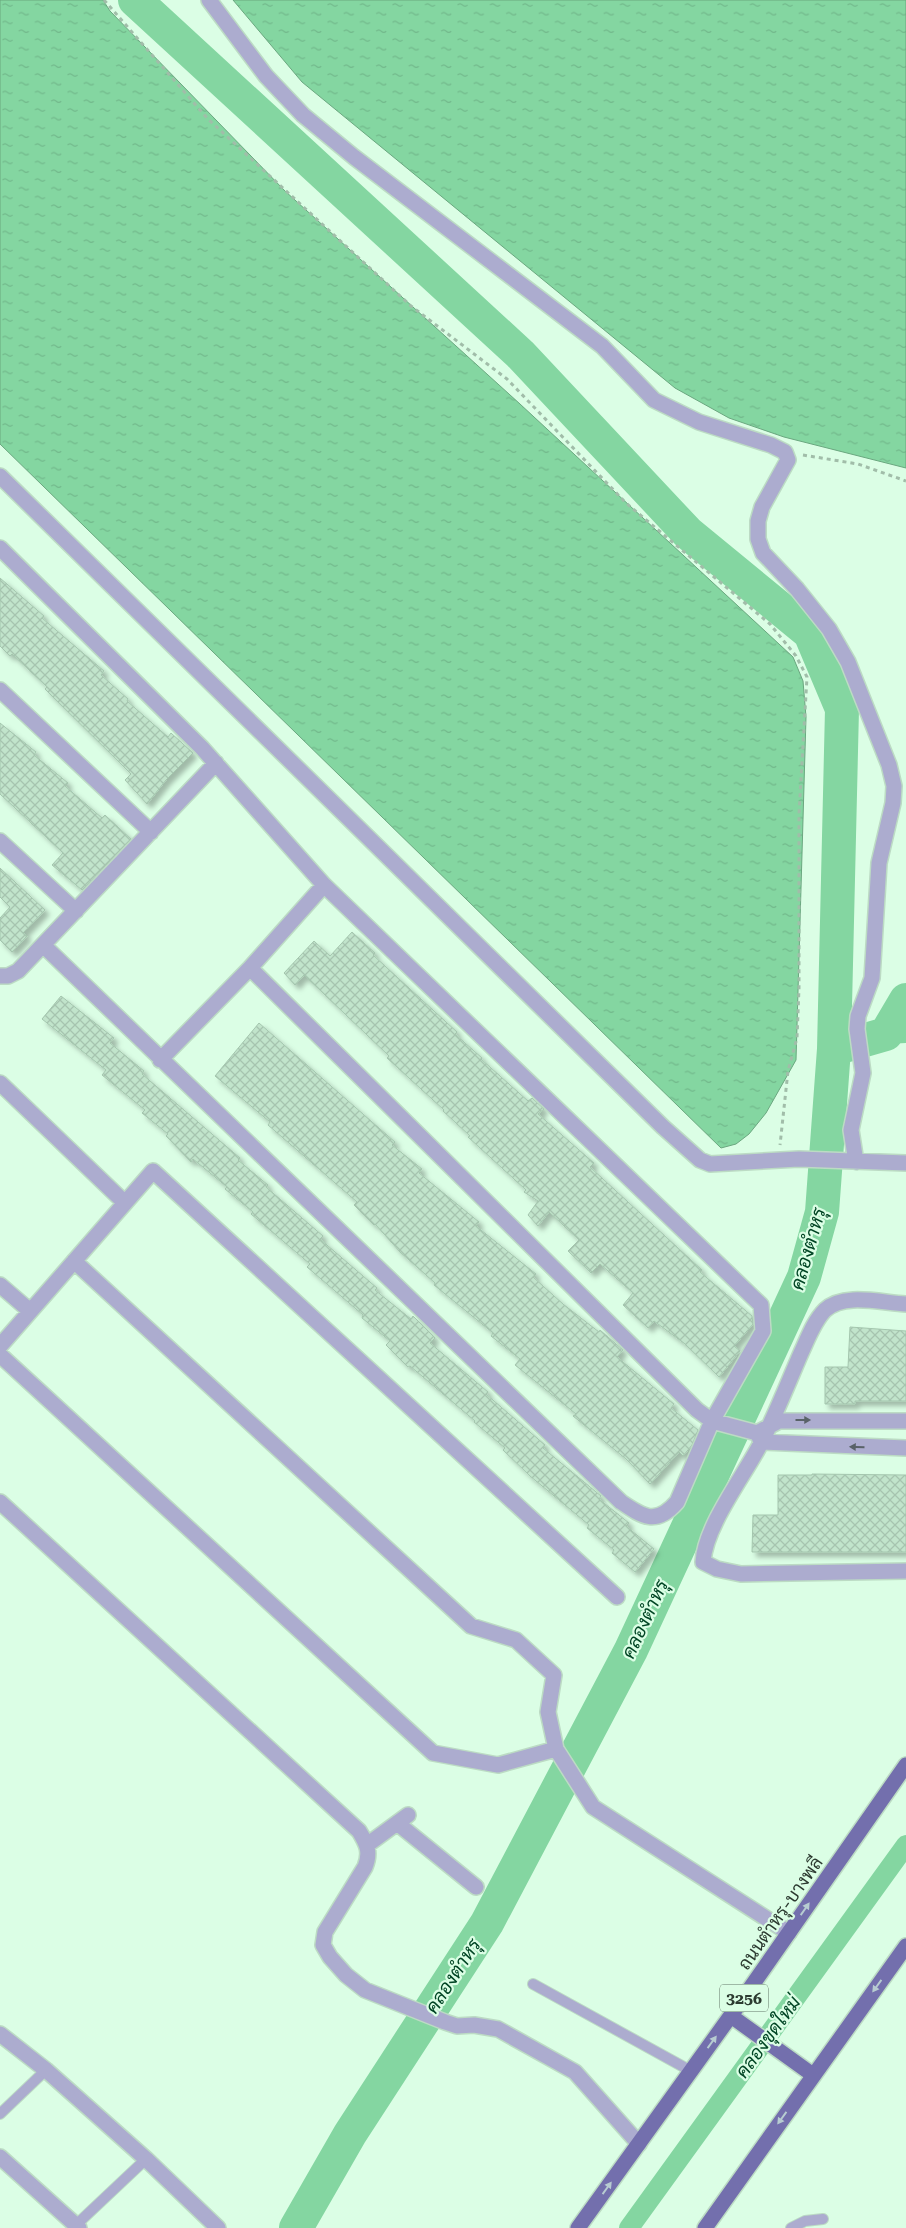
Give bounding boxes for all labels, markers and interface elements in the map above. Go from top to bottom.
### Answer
water label: คลองตำหรุ [785,1205,832,1293]
one-way arrow [795,1416,811,1424]
one-way arrow [849,1443,865,1451]
water label: คลองตำหรุ [617,1575,674,1662]
street label: ถนนตำหรุ-บางพลี [732,1851,828,1975]
one-way arrow [800,1902,810,1916]
water label: คลองตำหรุ [420,1934,487,2018]
one-way arrow [872,1979,883,1992]
road number: 3256 [720,1985,768,2012]
water label: คลองขุดใหม่ [730,1990,807,2083]
one-way arrow [707,2035,717,2049]
one-way arrow [777,2111,787,2125]
one-way arrow [602,2182,612,2195]

